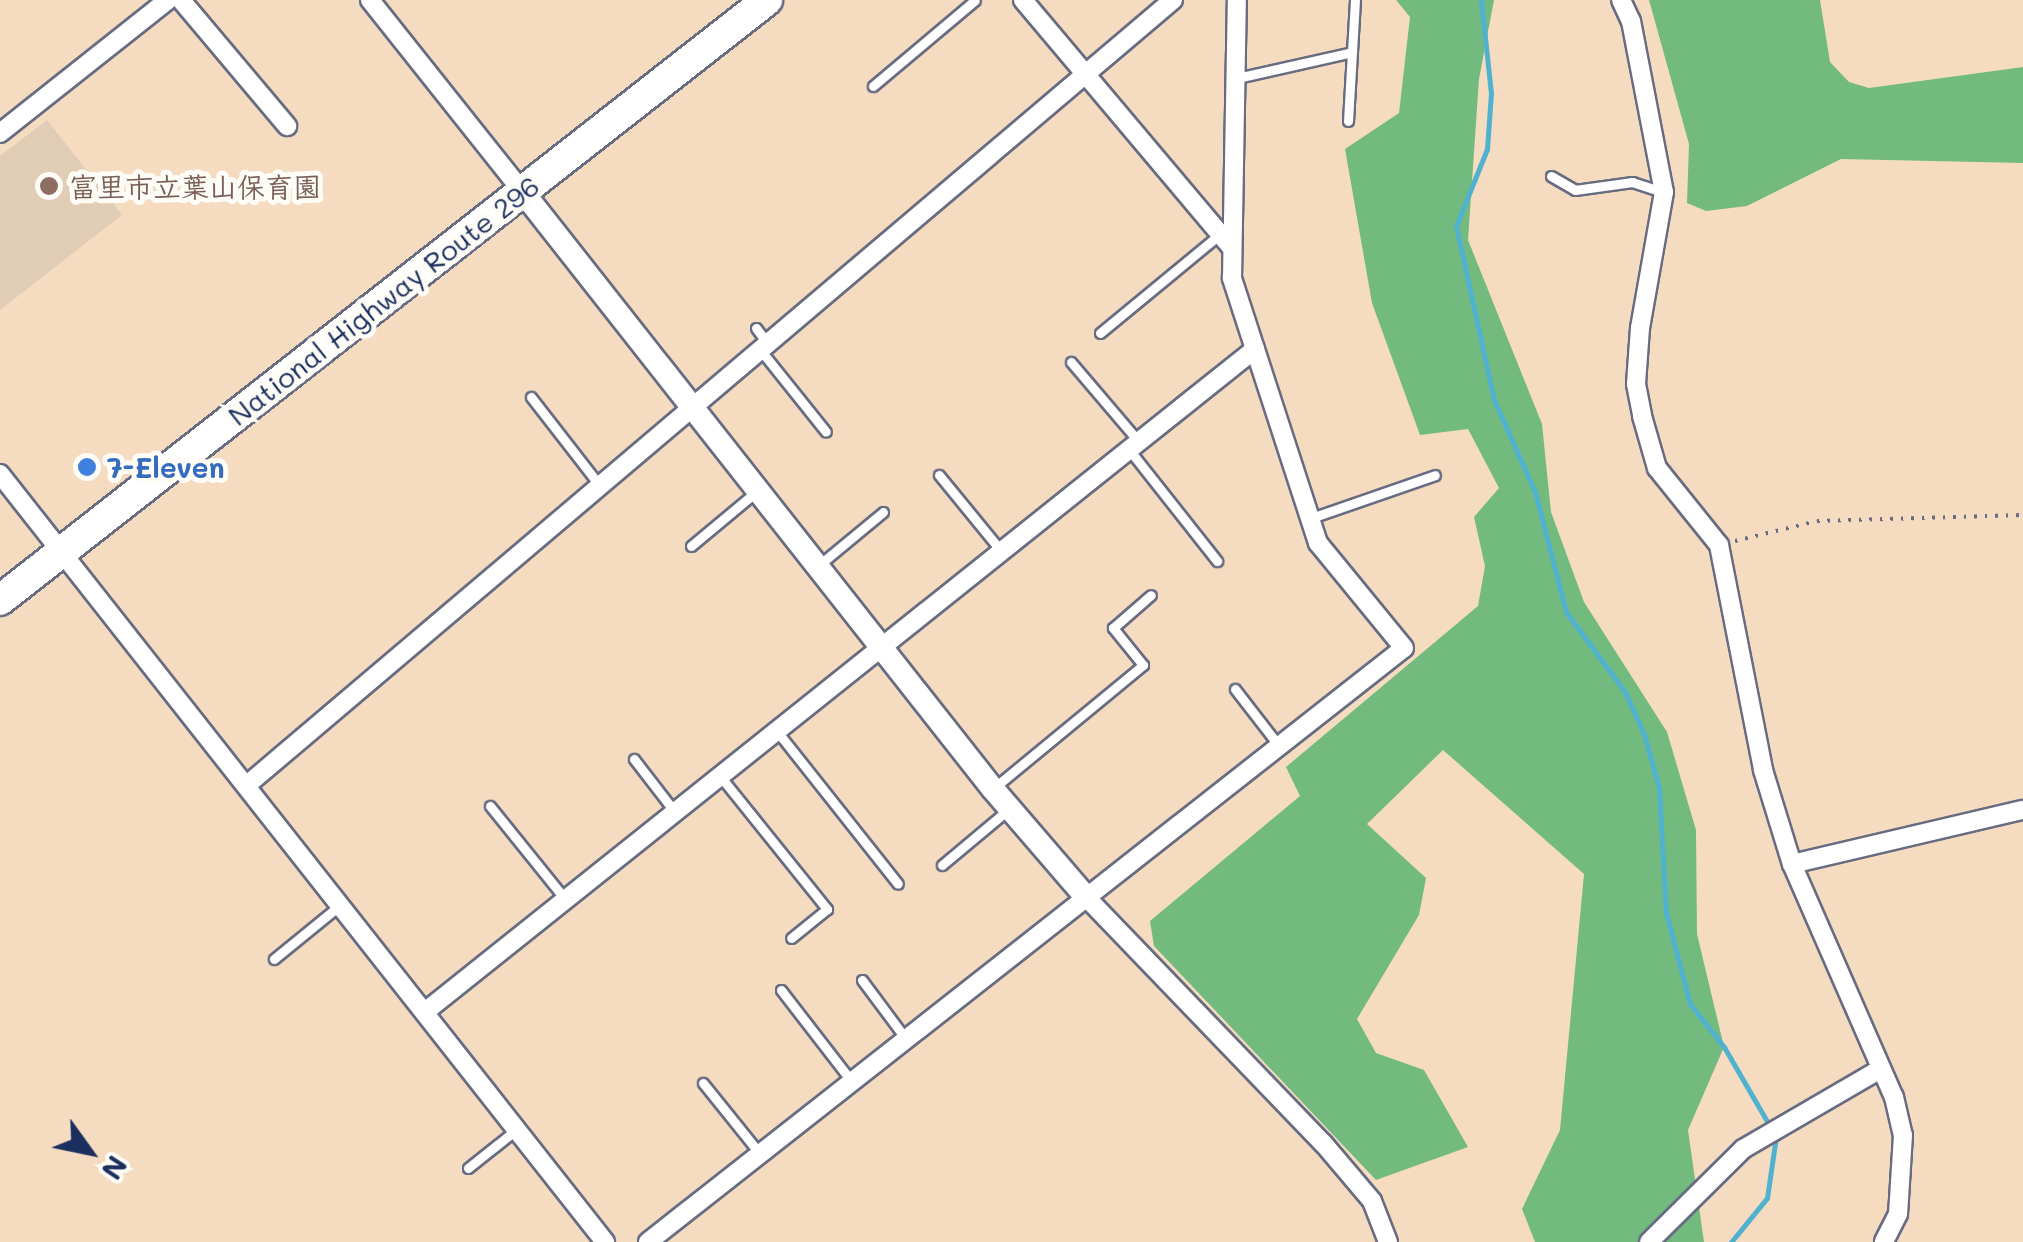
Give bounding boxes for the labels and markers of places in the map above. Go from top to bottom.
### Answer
place label: 富里市立葉山保育園 [69,169,321,203]
marker: 富里市立葉山保育園 [38,175,60,197]
place label: 7-Eleven [107,450,225,484]
marker: 7-Eleven [76,456,98,478]

